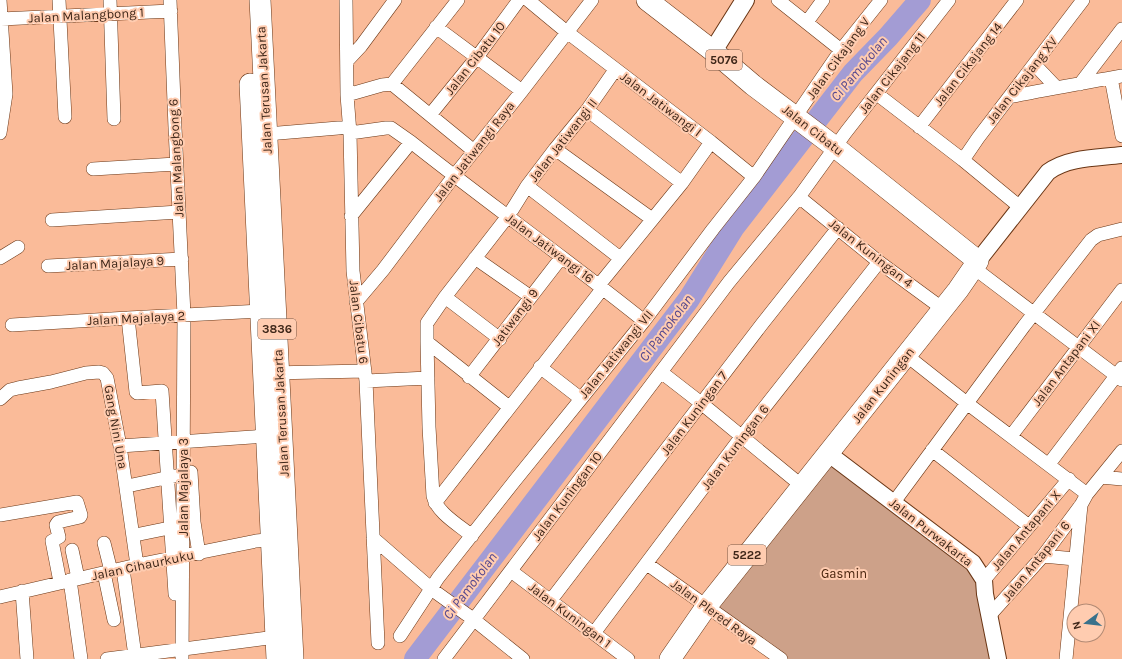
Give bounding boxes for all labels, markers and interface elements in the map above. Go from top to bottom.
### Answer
street label: Jalan Malangbong 1 [28,4,144,26]
street label: Jalan Cikajang V [803,14,873,102]
street label: Jalan Cibatu 10 [442,18,508,98]
street label: Jalan Cikajang 14 [931,19,1005,109]
street label: Jalan Terusan Jakarta [253,26,275,154]
street label: Jalan Cikajang 11 [856,30,928,116]
water label: Ci Pamokolan [827,33,891,105]
street label: Jalan Cikajang XV [984,33,1061,126]
road number: 5076 [706,50,742,70]
street label: Jalan Jatiwangi I [617,69,705,139]
street label: Jalan Jatiwangi II [526,95,600,185]
street label: Jalan Malangbong 6 [165,98,187,218]
street label: Jalan Jatiwangi Raya [430,98,518,204]
street label: Jalan Cibatu [779,101,847,159]
street label: Jalan Jatiwangi 16 [503,210,597,286]
street label: Jalan Kuningan 4 [826,216,916,290]
street label: Jalan Majalaya 9 [66,253,164,273]
street label: Jalan Cibatu 6 [346,279,372,365]
street label: Jatiwangi 9 [489,286,541,348]
water label: Ci Pamokolan [635,291,697,365]
street label: Jalan Jatiwangi VII [576,307,656,401]
street label: Jalan Majalaya 2 [87,308,185,328]
street label: Jalan Antapani XI [1029,317,1103,409]
road number: 3836 [258,319,296,339]
street label: Jalan Kuningan [849,344,917,426]
street label: Jalan Terusan Jakarta [270,349,292,477]
street label: Jalan Kuningan 7 [658,368,730,458]
street label: Gang Nini Una [101,384,131,470]
street label: Jalan Kuningan 6 [698,402,772,492]
street label: Jalan Majalaya 3 [176,438,191,536]
street label: Jalan Kuningan 10 [529,449,605,543]
street label: Jalan Antapani X [988,487,1064,573]
street label: Jalan Purwakarta [886,495,976,569]
street label: Jalan Antapani 6 [999,518,1073,604]
road number: 5222 [728,545,766,565]
street label: Jalan Cihaurkuku [91,547,195,583]
water label: Ci Pamokolan [439,549,501,623]
park label: Gasmin [821,566,867,581]
street label: Jalan Plered Raya [668,576,760,648]
street label: Jalan Kuningan 1 [526,579,614,651]
north arrow [1066,603,1106,643]
text: N [1070,620,1084,631]

